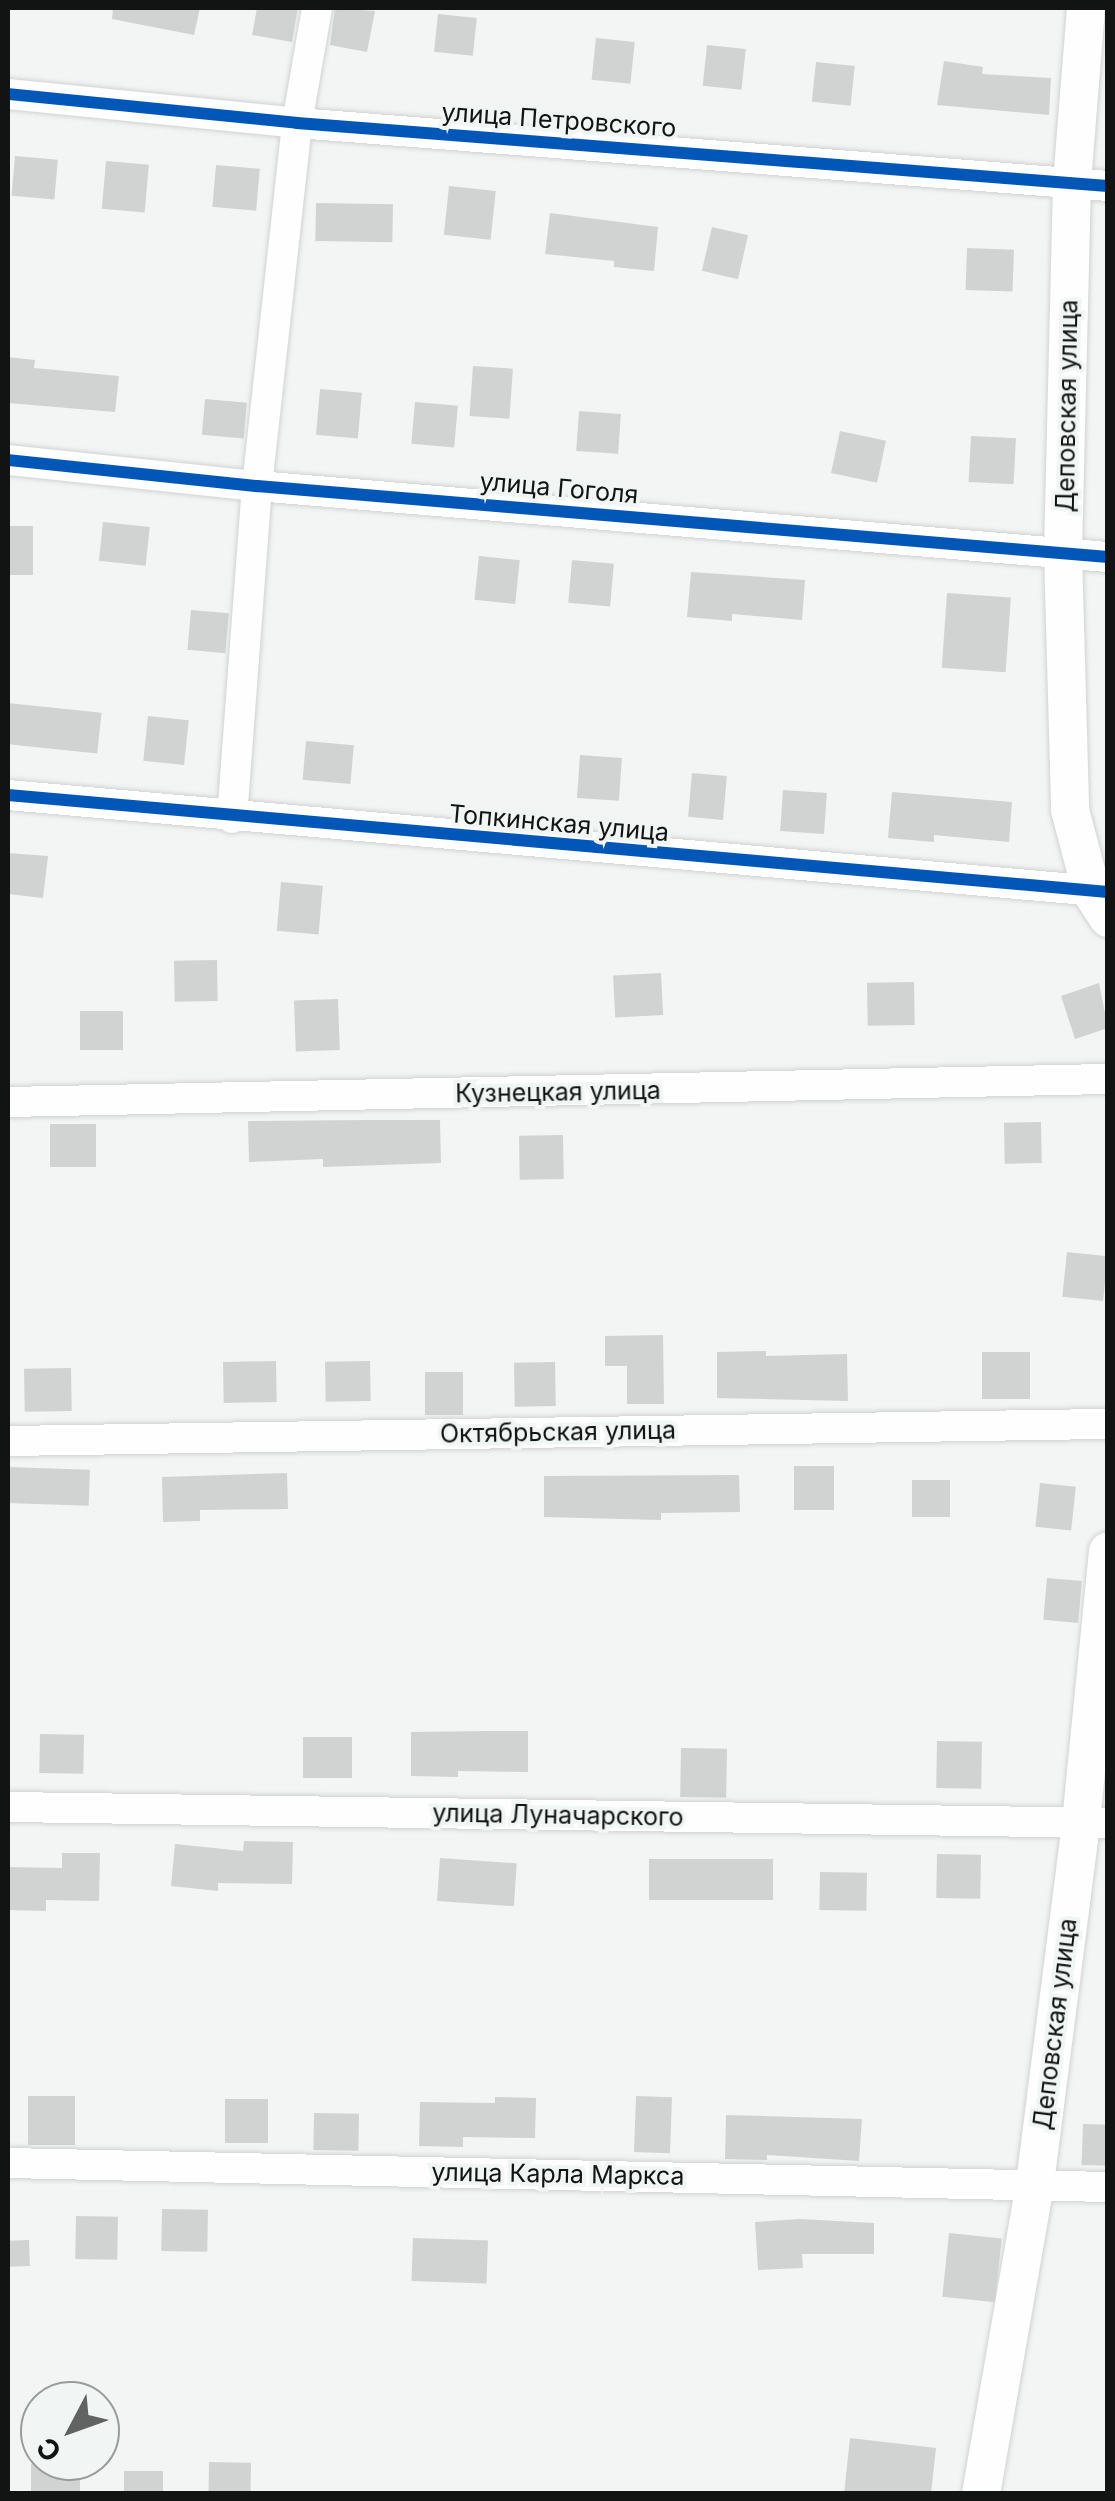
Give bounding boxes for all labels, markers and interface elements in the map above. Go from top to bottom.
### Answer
street label: улица Петровского [441,97,677,143]
street label: Деповская улица [1050,299,1084,513]
street label: улица Гоголя [478,466,640,510]
street label: Топкинская улица [448,798,670,848]
street label: Кузнецкая улица [455,1075,661,1109]
street label: Октябрьская улица [440,1415,676,1449]
street label: улица Луначарского [432,1798,684,1832]
street label: Деповская улица [1027,1917,1083,2131]
street label: улица Карла Маркса [431,2157,685,2191]
north arrow [20,2381,120,2481]
text: С [29,2430,68,2468]

